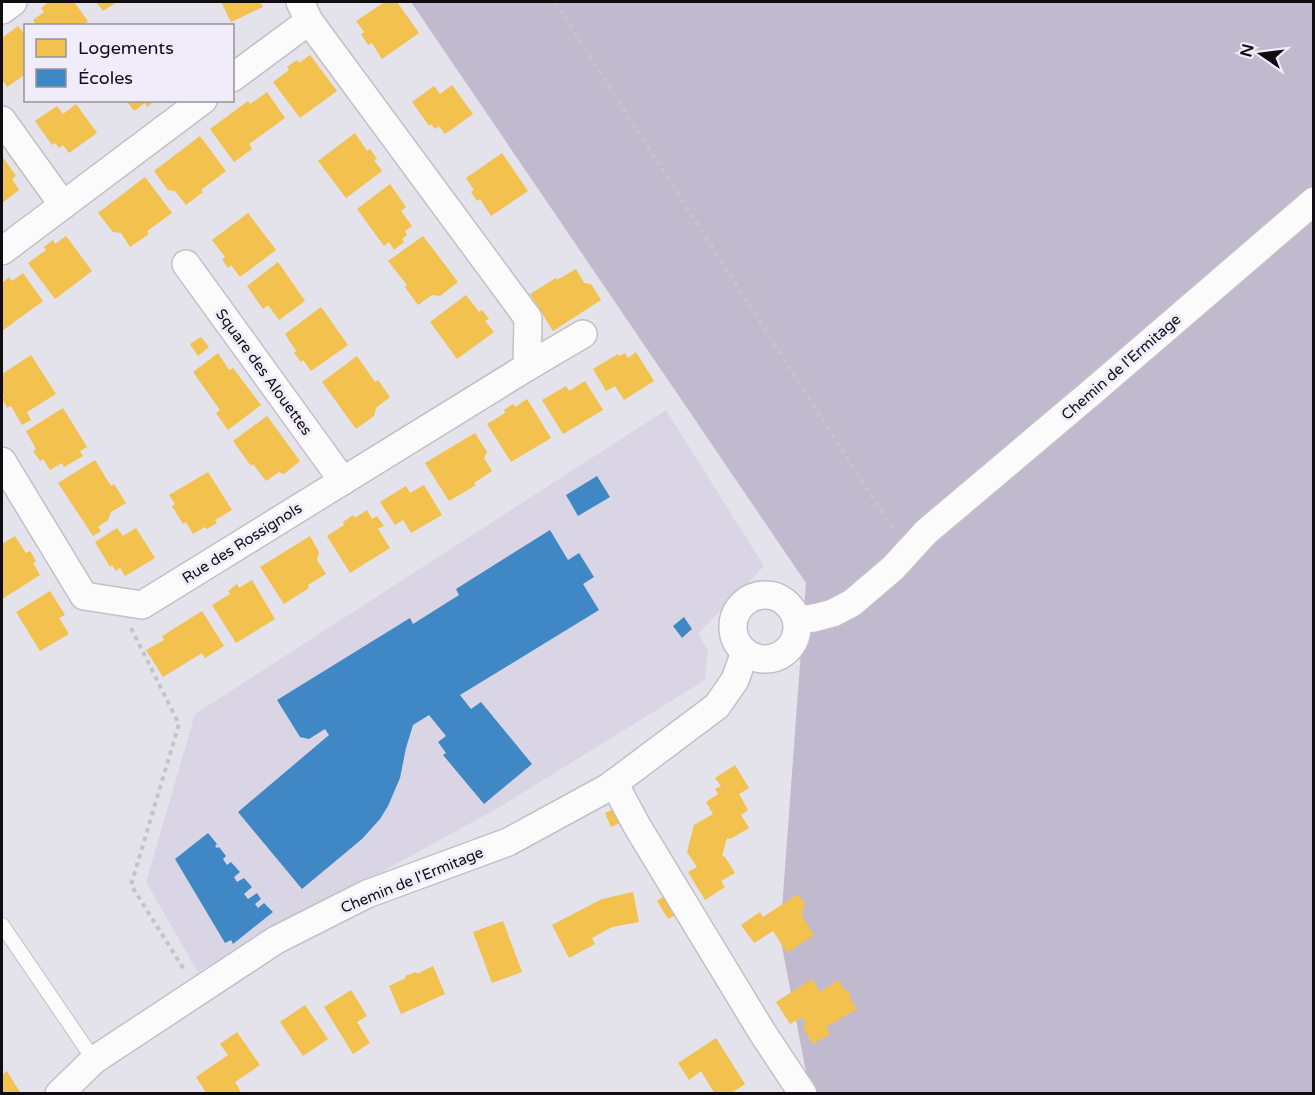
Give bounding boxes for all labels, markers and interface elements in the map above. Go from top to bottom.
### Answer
legend [24,24,234,102]
north arrow [1231,24,1291,84]
text: Logements [78,37,174,59]
text: N [1236,42,1259,59]
text: Écoles [78,67,133,89]
street label: Square des Alouettes [212,305,316,439]
street label: Chemin de l'Ermitage [1058,310,1184,424]
street label: Rue des Rossignols [179,499,305,587]
street label: Chemin de l'Ermitage [338,843,486,917]

